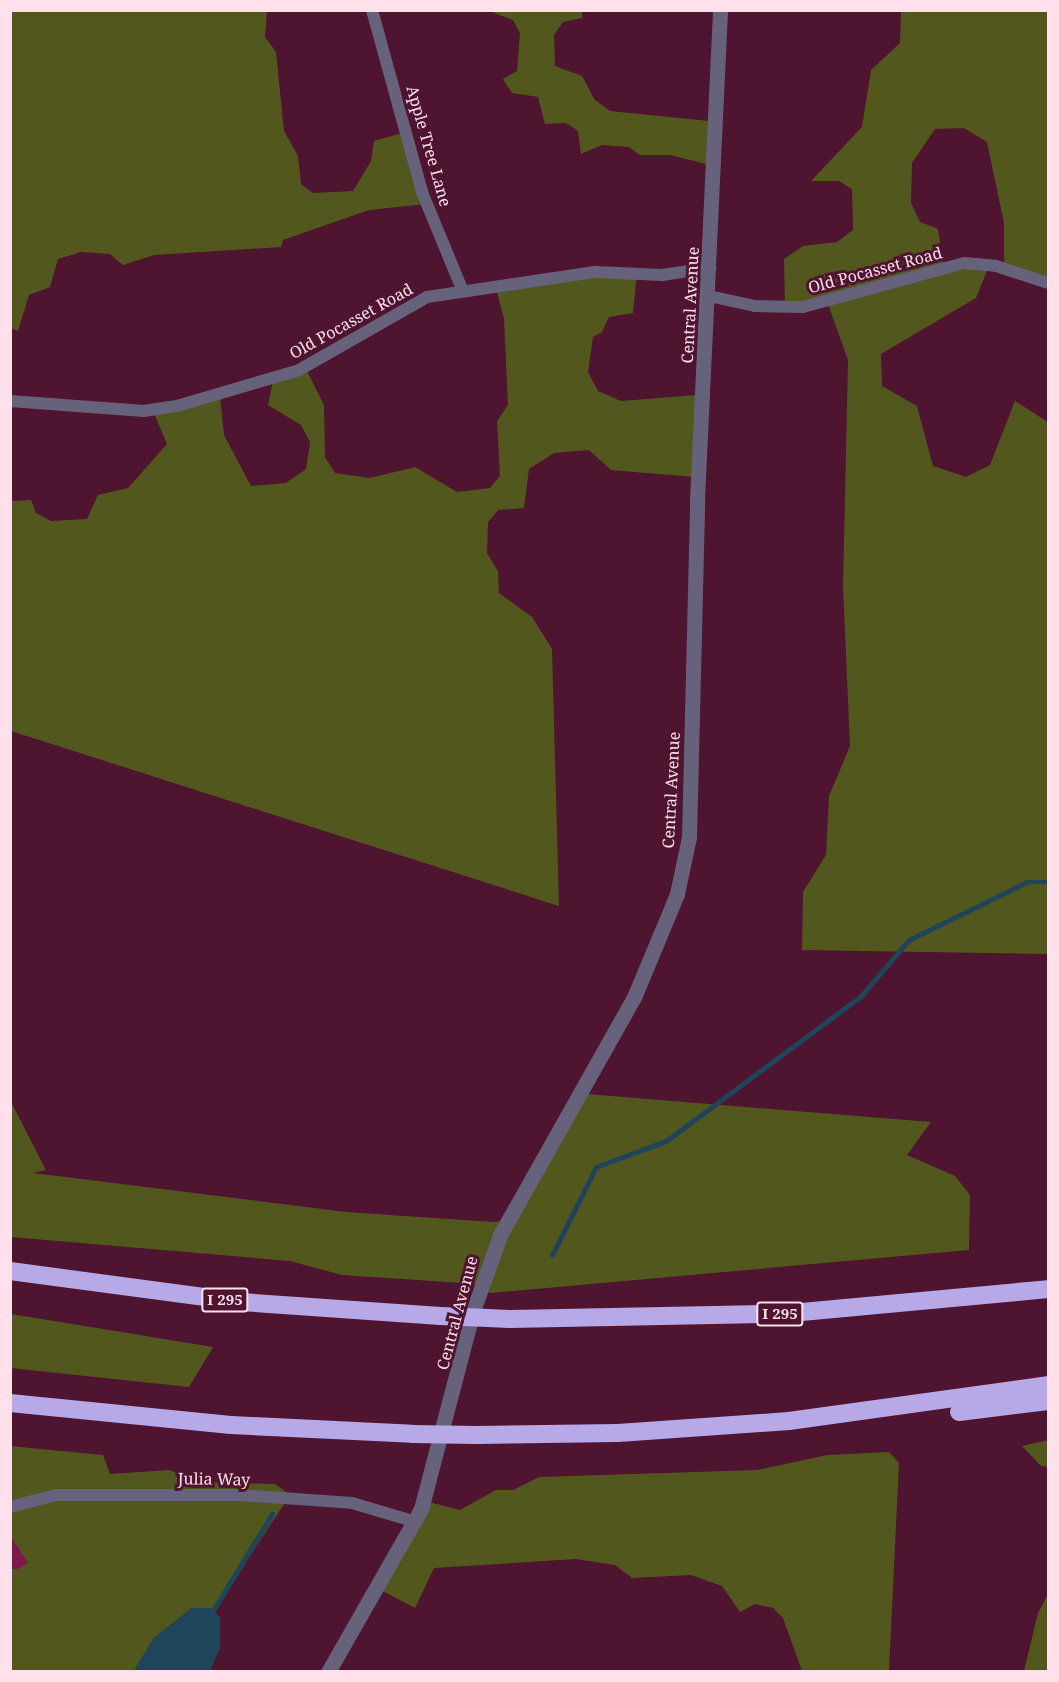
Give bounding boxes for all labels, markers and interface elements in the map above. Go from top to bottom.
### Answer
street label: Apple Tree Lane [403,83,455,209]
street label: Old Pocasset Road [806,243,944,297]
street label: Central Avenue [677,246,703,364]
street label: Old Pocasset Road [286,279,416,363]
street label: Central Avenue [658,731,684,849]
street label: Central Avenue [433,1254,481,1372]
road number: I 295 [201,1288,249,1312]
road number: I 295 [756,1302,804,1326]
street label: Julia Way [178,1469,250,1489]

